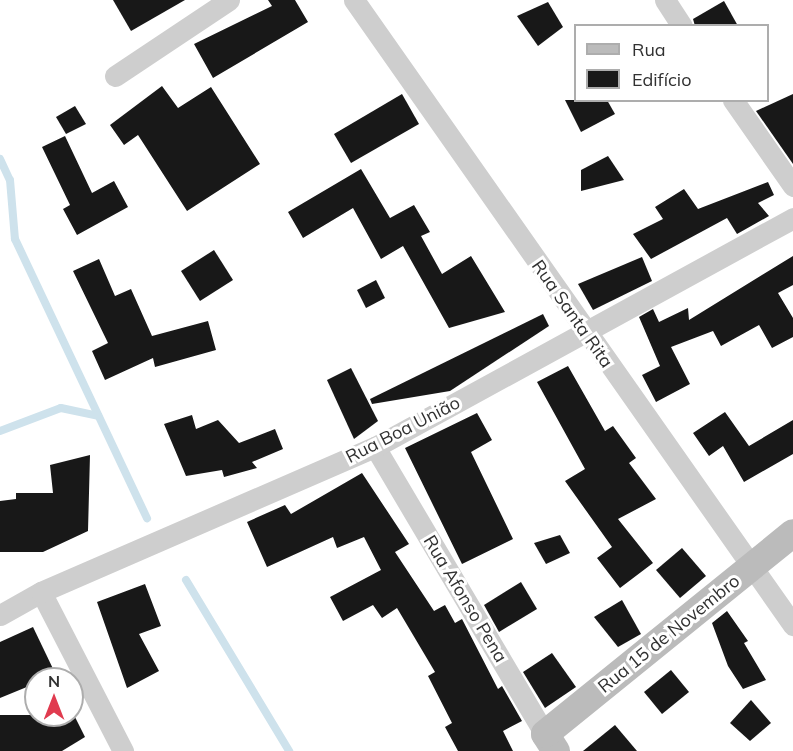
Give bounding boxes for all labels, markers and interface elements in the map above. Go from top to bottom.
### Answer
legend [574,24,769,102]
text: Rua [632,38,666,61]
text: Edifício [632,68,691,91]
street label: Rua Santa Rita [527,256,617,372]
street label: Rua Boa União [342,392,464,468]
street label: Rua Afonso Pena [419,532,511,666]
street label: Rua 15 de Novembro [594,570,744,698]
north arrow [24,667,84,727]
text: N [48,671,60,691]

